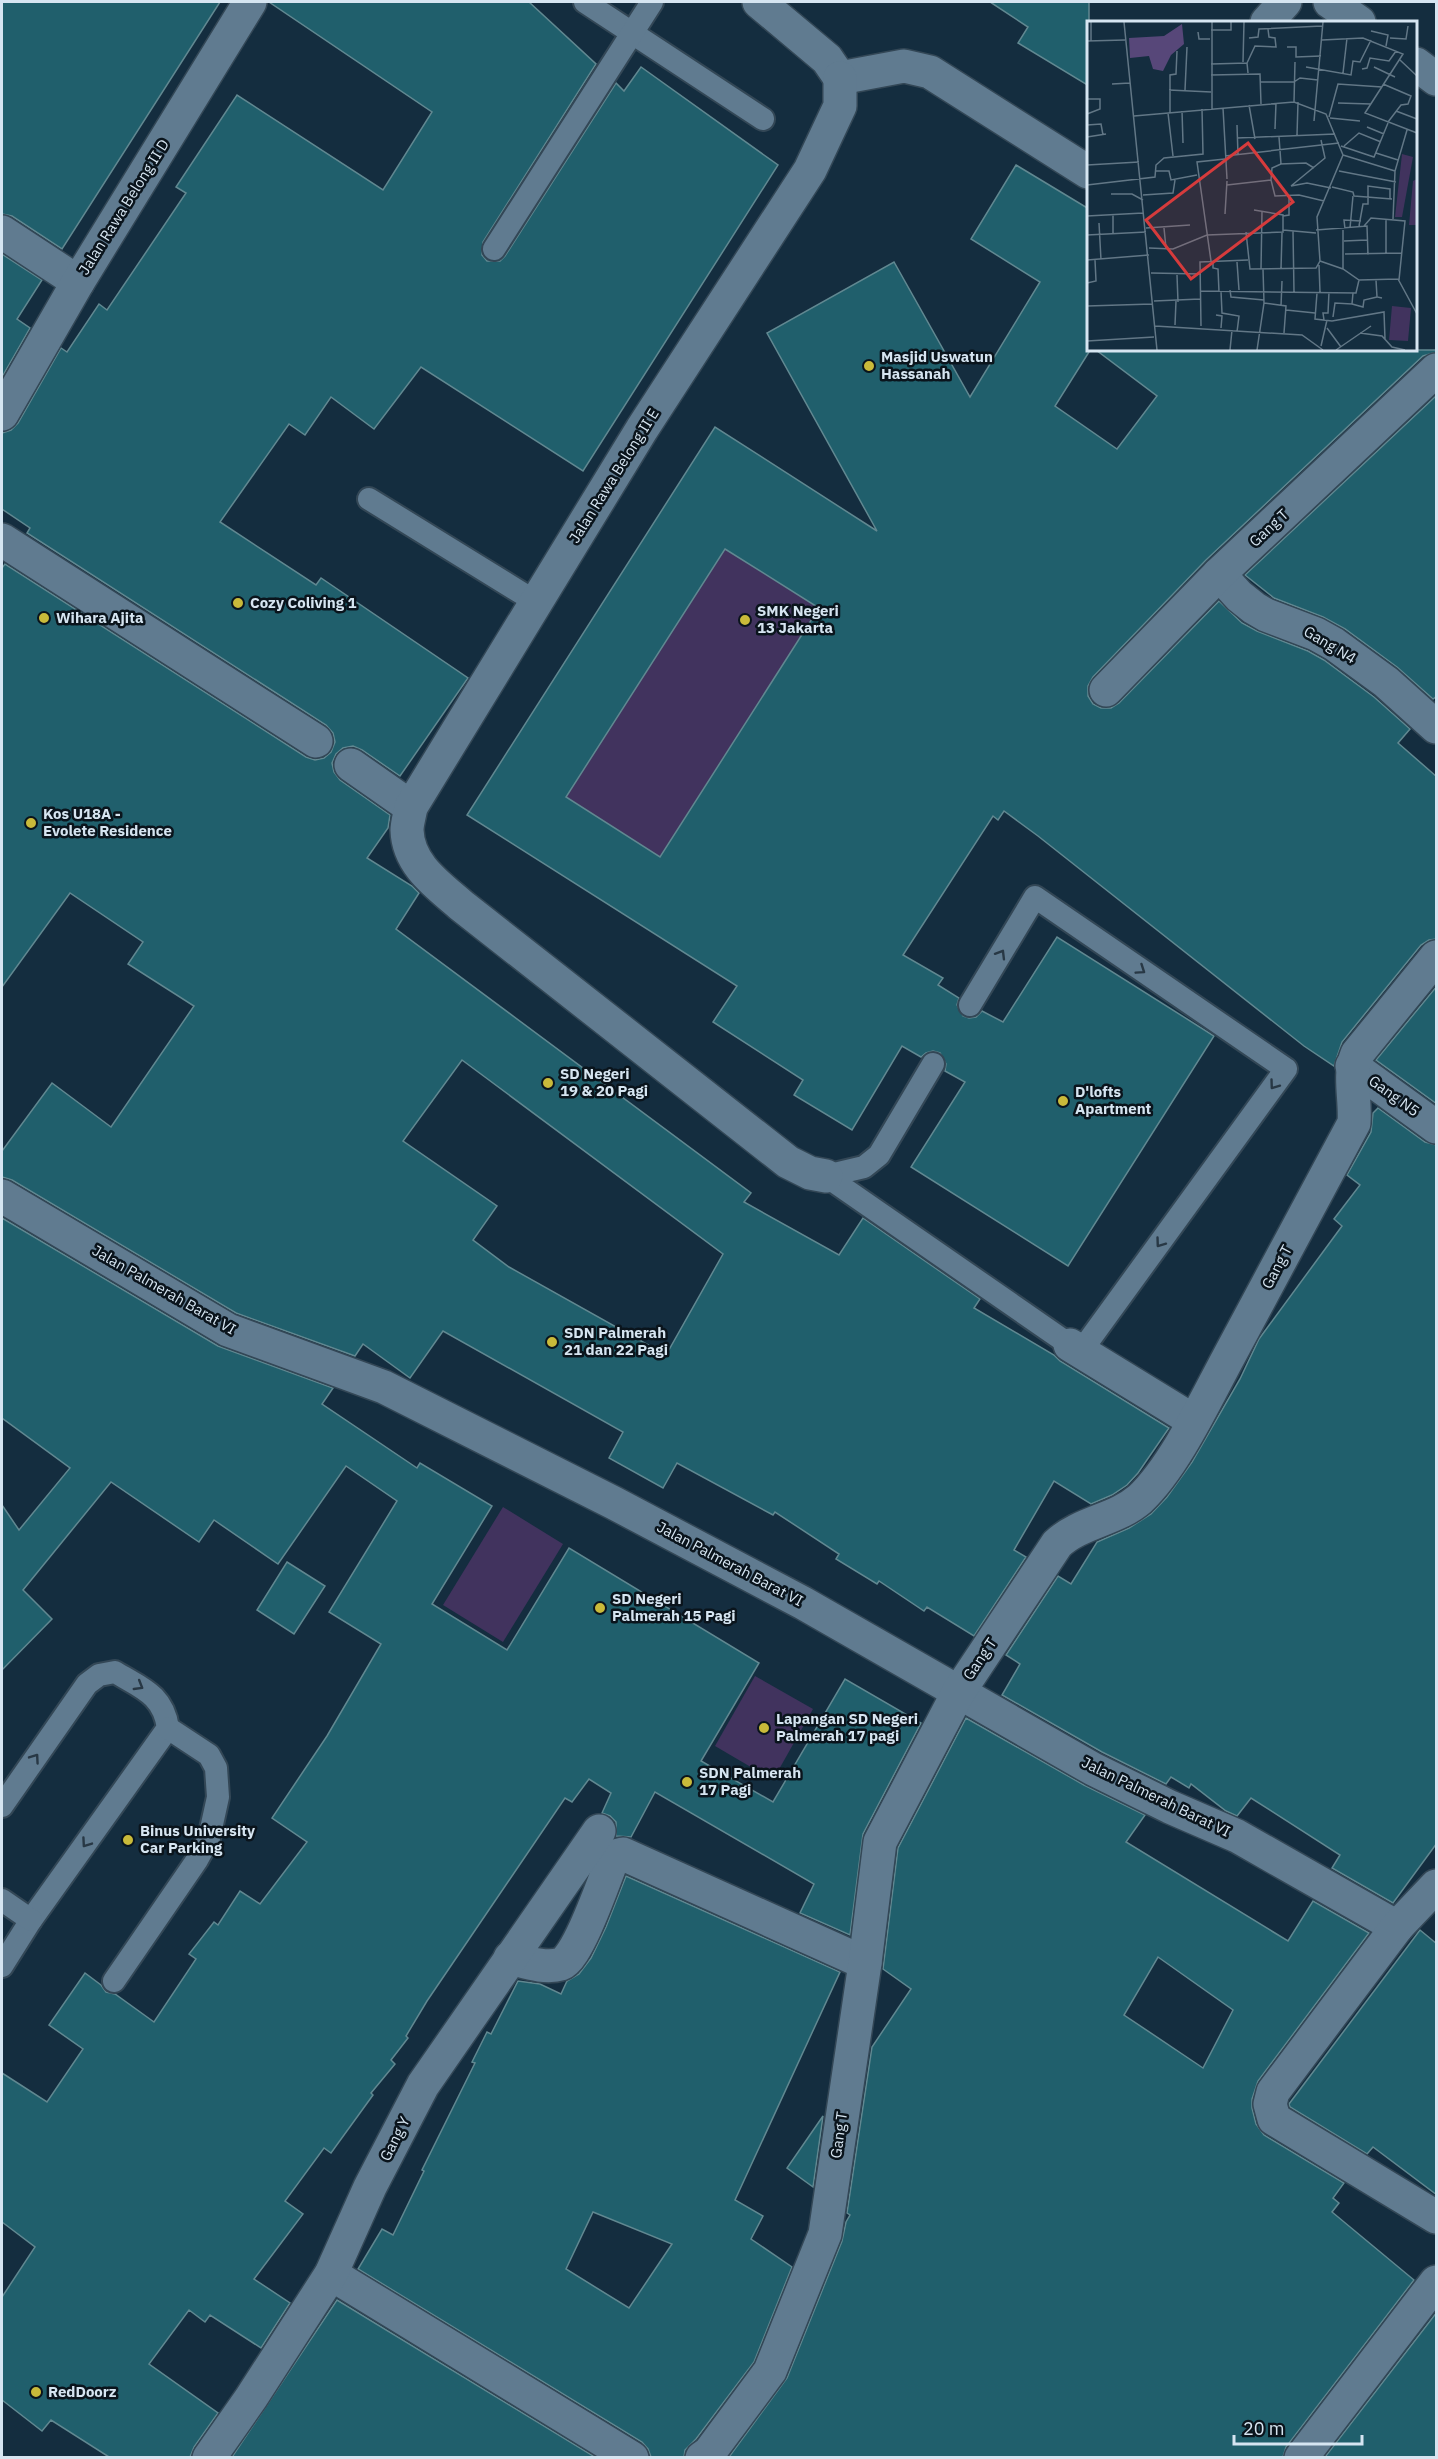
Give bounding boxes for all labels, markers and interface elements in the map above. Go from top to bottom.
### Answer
inset map [1087,21,1417,351]
street label: Jalan Rawa Belong II D [74,135,173,278]
place label: Masjid Uswatun Hassanah [881,347,993,383]
marker: Masjid Uswatun Hassanah [862,359,876,373]
street label: Jalan Rawa Belong II E [564,405,663,546]
street label: Gang T [1245,504,1293,551]
place label: Cozy Coliving 1 [250,593,357,612]
marker: Cozy Coliving 1 [231,596,245,610]
place label: SMK Negeri 13 Jakarta [757,601,839,637]
place label: Wihara Ajita [56,608,144,627]
marker: Wihara Ajita [37,611,51,625]
marker: SMK Negeri 13 Jakarta [738,613,752,627]
street label: Gang N4 [1300,621,1360,668]
place label: Kos U18A - Evolete Residence [43,804,172,840]
marker: Kos U18A - Evolete Residence [24,816,38,830]
one-way arrow [993,950,1005,960]
one-way arrow [1135,963,1146,974]
place label: SD Negeri 19 & 20 Pagi [560,1064,648,1100]
street label: Gang N5 [1365,1071,1423,1120]
marker: SD Negeri 19 & 20 Pagi [541,1076,555,1090]
one-way arrow [1270,1078,1281,1089]
place label: D'lofts Apartment [1075,1082,1152,1118]
marker: D'lofts Apartment [1056,1094,1070,1108]
one-way arrow [1156,1236,1167,1247]
street label: Jalan Palmerah Barat VI [89,1241,240,1339]
street label: Gang T [1257,1241,1296,1292]
place label: SDN Palmerah 21 dan 22 Pagi [564,1323,668,1359]
marker: SDN Palmerah 21 dan 22 Pagi [545,1335,559,1349]
street label: Jalan Palmerah Barat VI [654,1517,807,1610]
place label: SD Negeri Palmerah 15 Pagi [612,1589,736,1625]
marker: SD Negeri Palmerah 15 Pagi [593,1601,607,1615]
street label: Gang T [959,1634,1001,1684]
one-way arrow [133,1679,143,1691]
place label: Lapangan SD Negeri Palmerah 17 pagi [776,1709,918,1745]
marker: Lapangan SD Negeri Palmerah 17 pagi [757,1721,771,1735]
street label: Jalan Palmerah Barat VI [1079,1752,1234,1841]
one-way arrow [28,1754,39,1765]
place label: SDN Palmerah 17 Pagi [699,1763,801,1799]
marker: SDN Palmerah 17 Pagi [680,1775,694,1789]
place label: Binus University Car Parking [140,1821,255,1857]
marker: Binus University Car Parking [121,1833,135,1847]
one-way arrow [82,1836,93,1847]
street label: Gang T [826,2110,851,2160]
street label: Gang Y [375,2113,414,2164]
place label: RedDoorz [48,2382,117,2401]
marker: RedDoorz [29,2385,43,2399]
scale bar [1234,2408,1362,2446]
text: 20 m [1243,2417,1285,2440]

